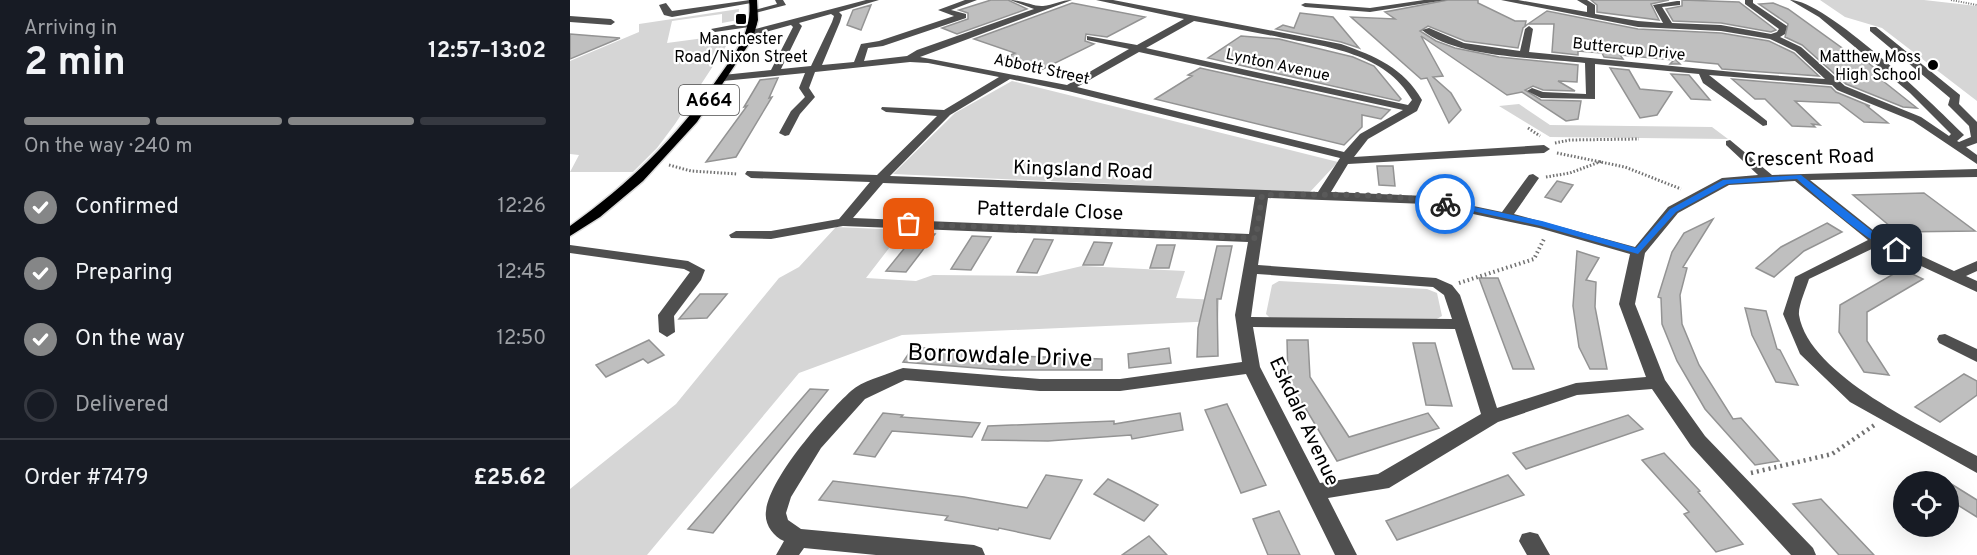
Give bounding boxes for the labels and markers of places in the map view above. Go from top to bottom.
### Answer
marker: Manchester Road/Nixon Street [734,12,748,26]
place label: Manchester Road/Nixon Street [674,30,808,68]
place label: Matthew Moss High School [1819,48,1921,86]
marker: Matthew Moss High School [1926,58,1940,72]
pin [883,198,934,249]
pin [1871,224,1922,275]

